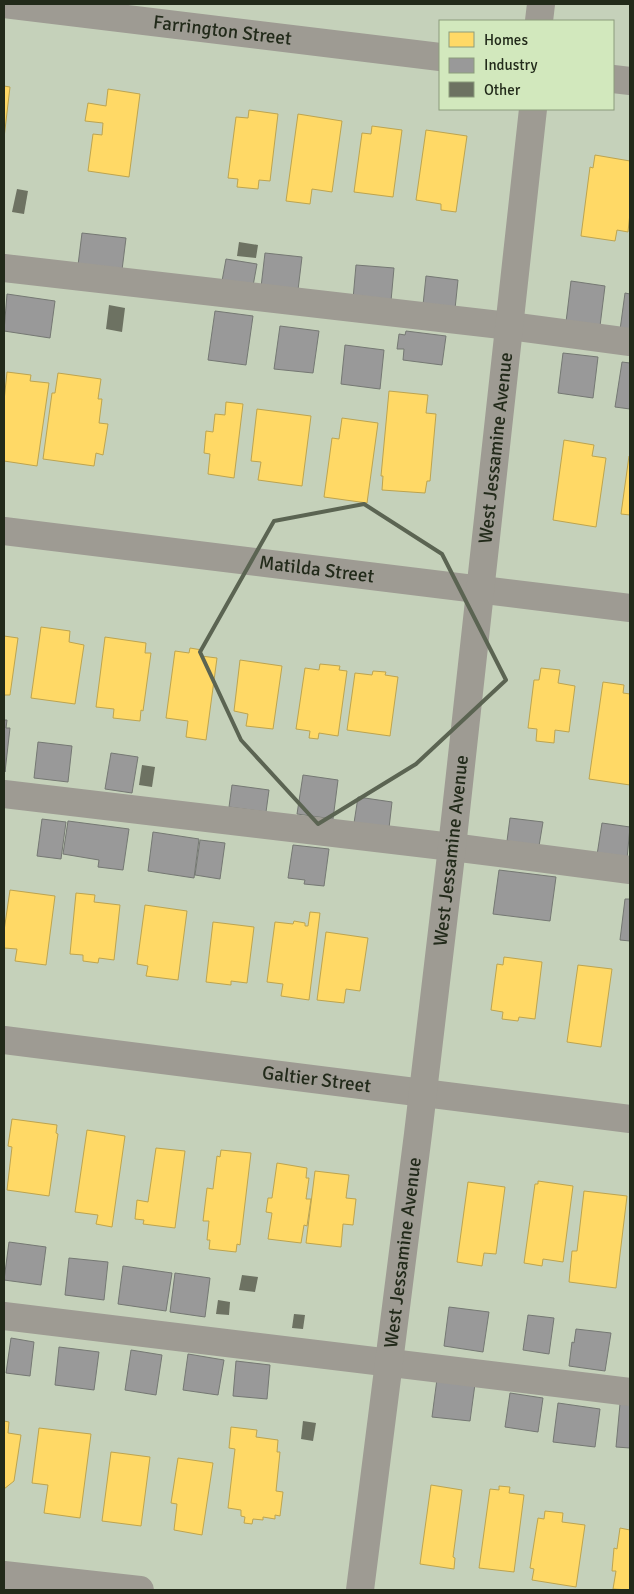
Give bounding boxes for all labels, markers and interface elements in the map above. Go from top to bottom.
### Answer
street label: Farrington Street [152,10,293,51]
legend [439,20,614,110]
text: Homes [484,31,528,49]
text: Industry [484,56,537,74]
text: Other [484,81,521,99]
street label: West Jessamine Avenue [473,351,518,545]
street label: Matilda Street [258,550,376,588]
street label: West Jessamine Avenue [428,754,474,948]
street label: Galtier Street [261,1061,373,1098]
street label: West Jessamine Avenue [379,1156,427,1350]

